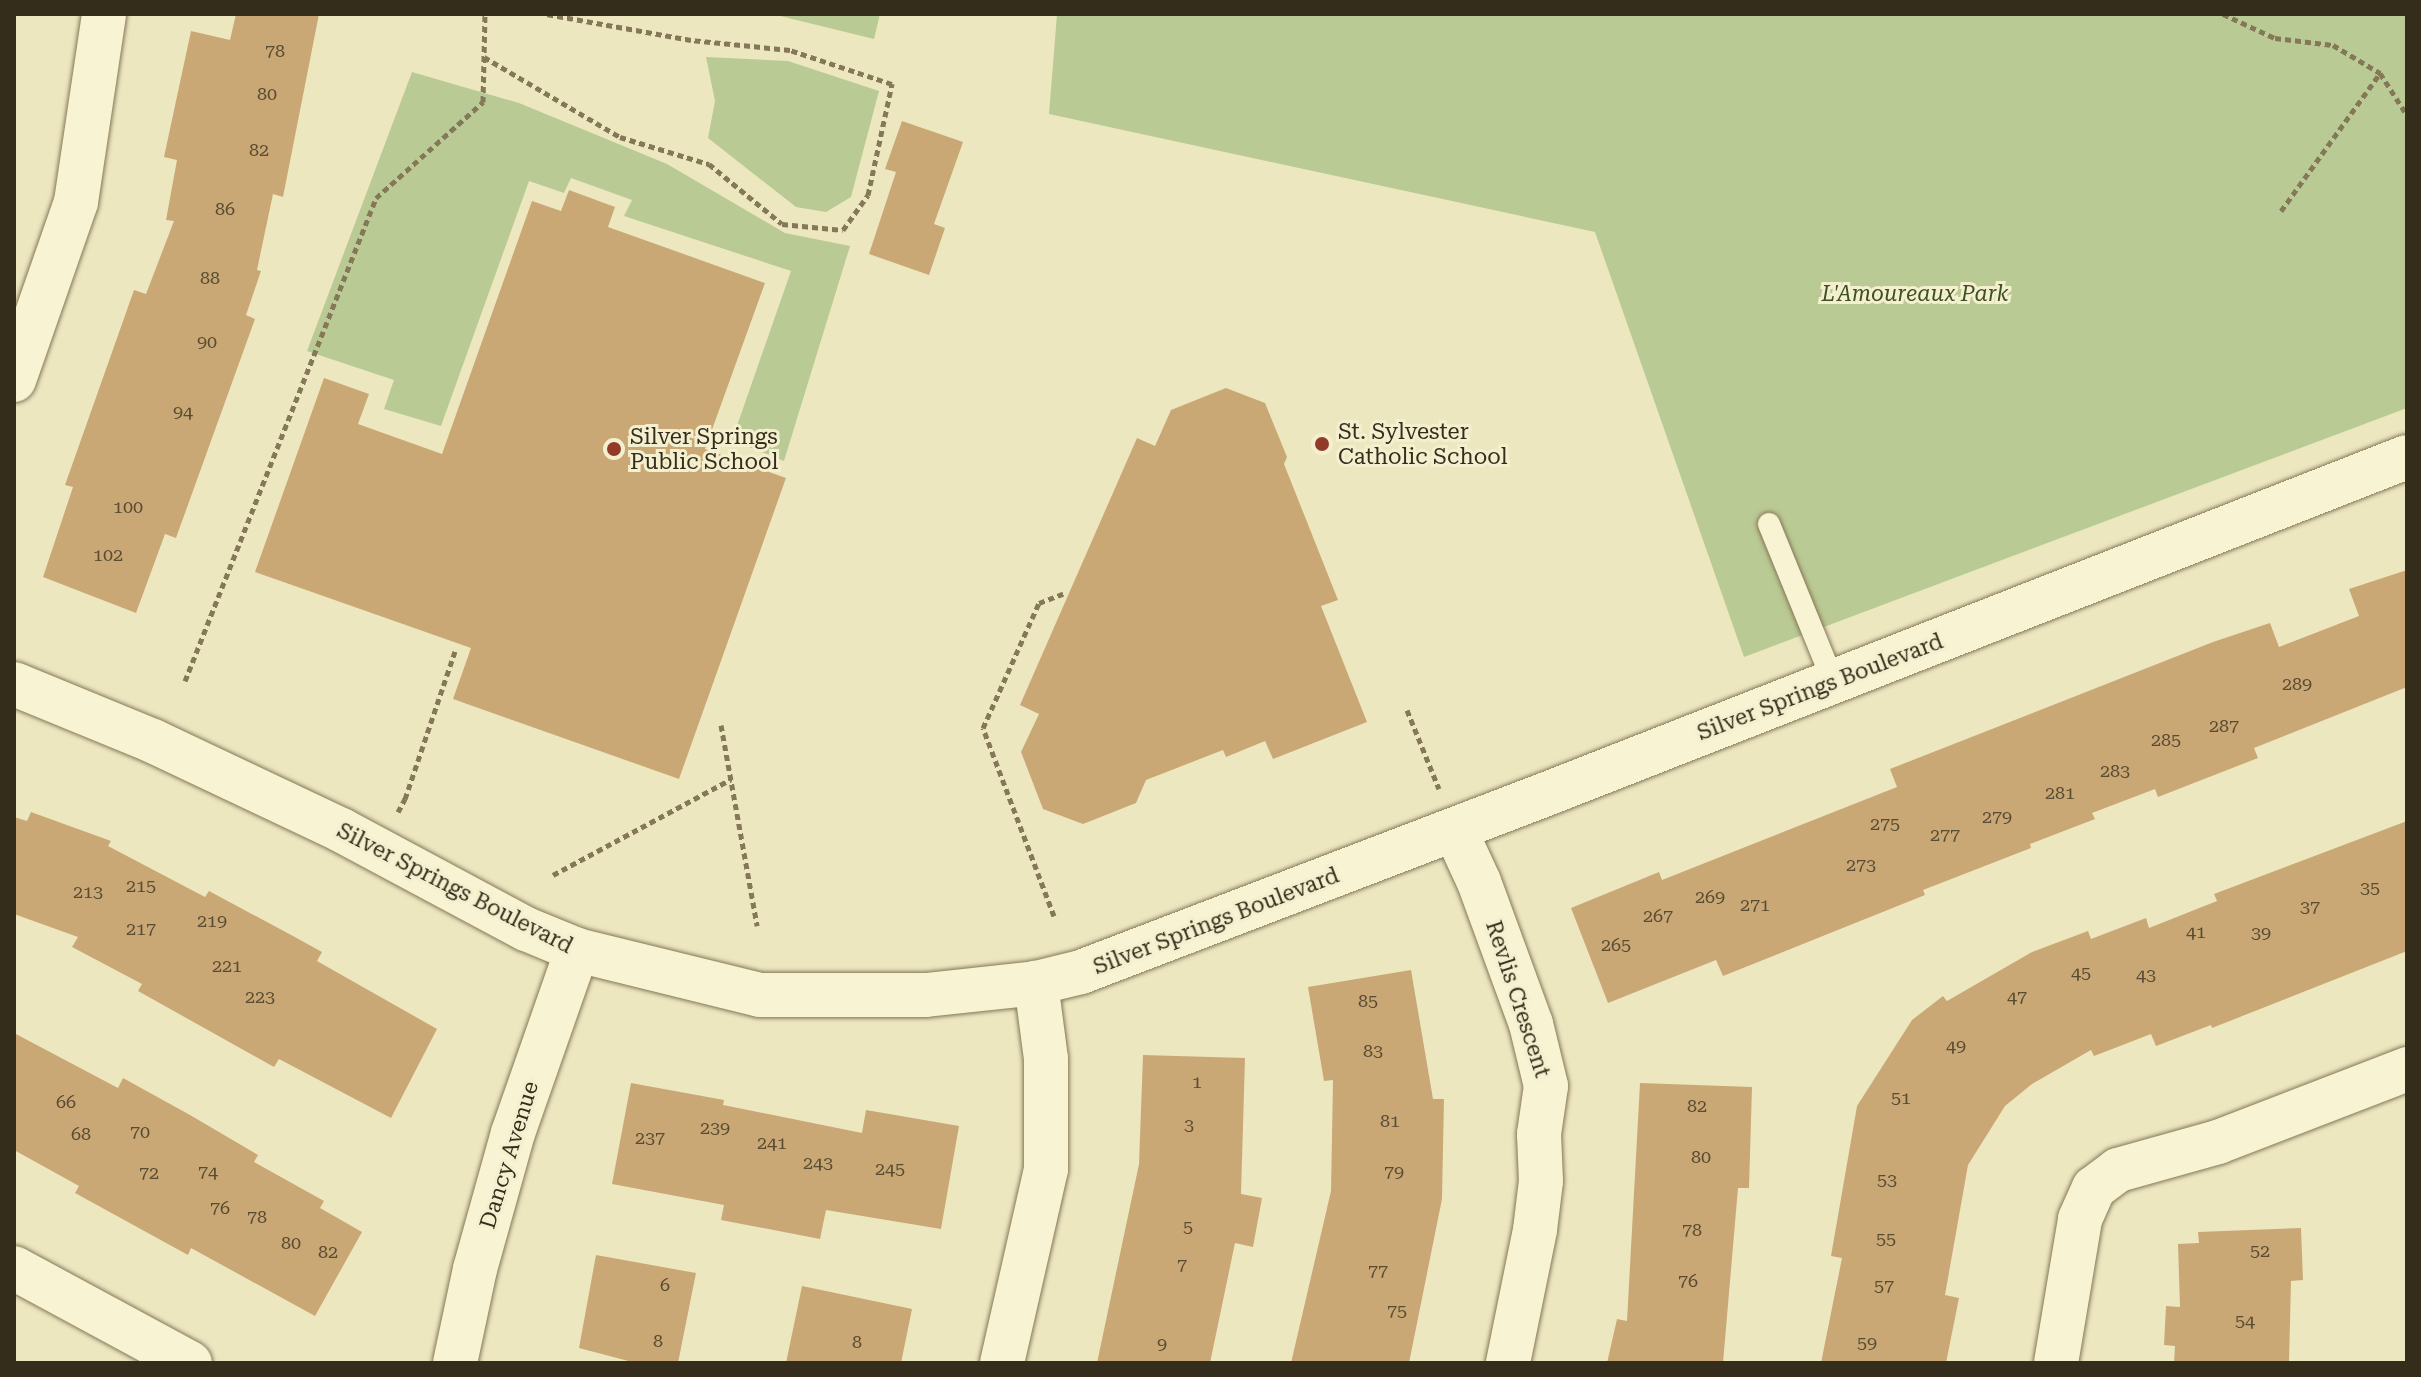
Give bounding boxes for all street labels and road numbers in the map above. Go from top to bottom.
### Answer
street label: Silver Springs Boulevard [1693,628,1947,746]
street label: Silver Springs Boulevard [333,817,577,959]
street label: Silver Springs Boulevard [1089,862,1343,980]
street label: Revlis Crescent [1480,917,1556,1081]
street label: Dancy Avenue [474,1078,544,1232]

